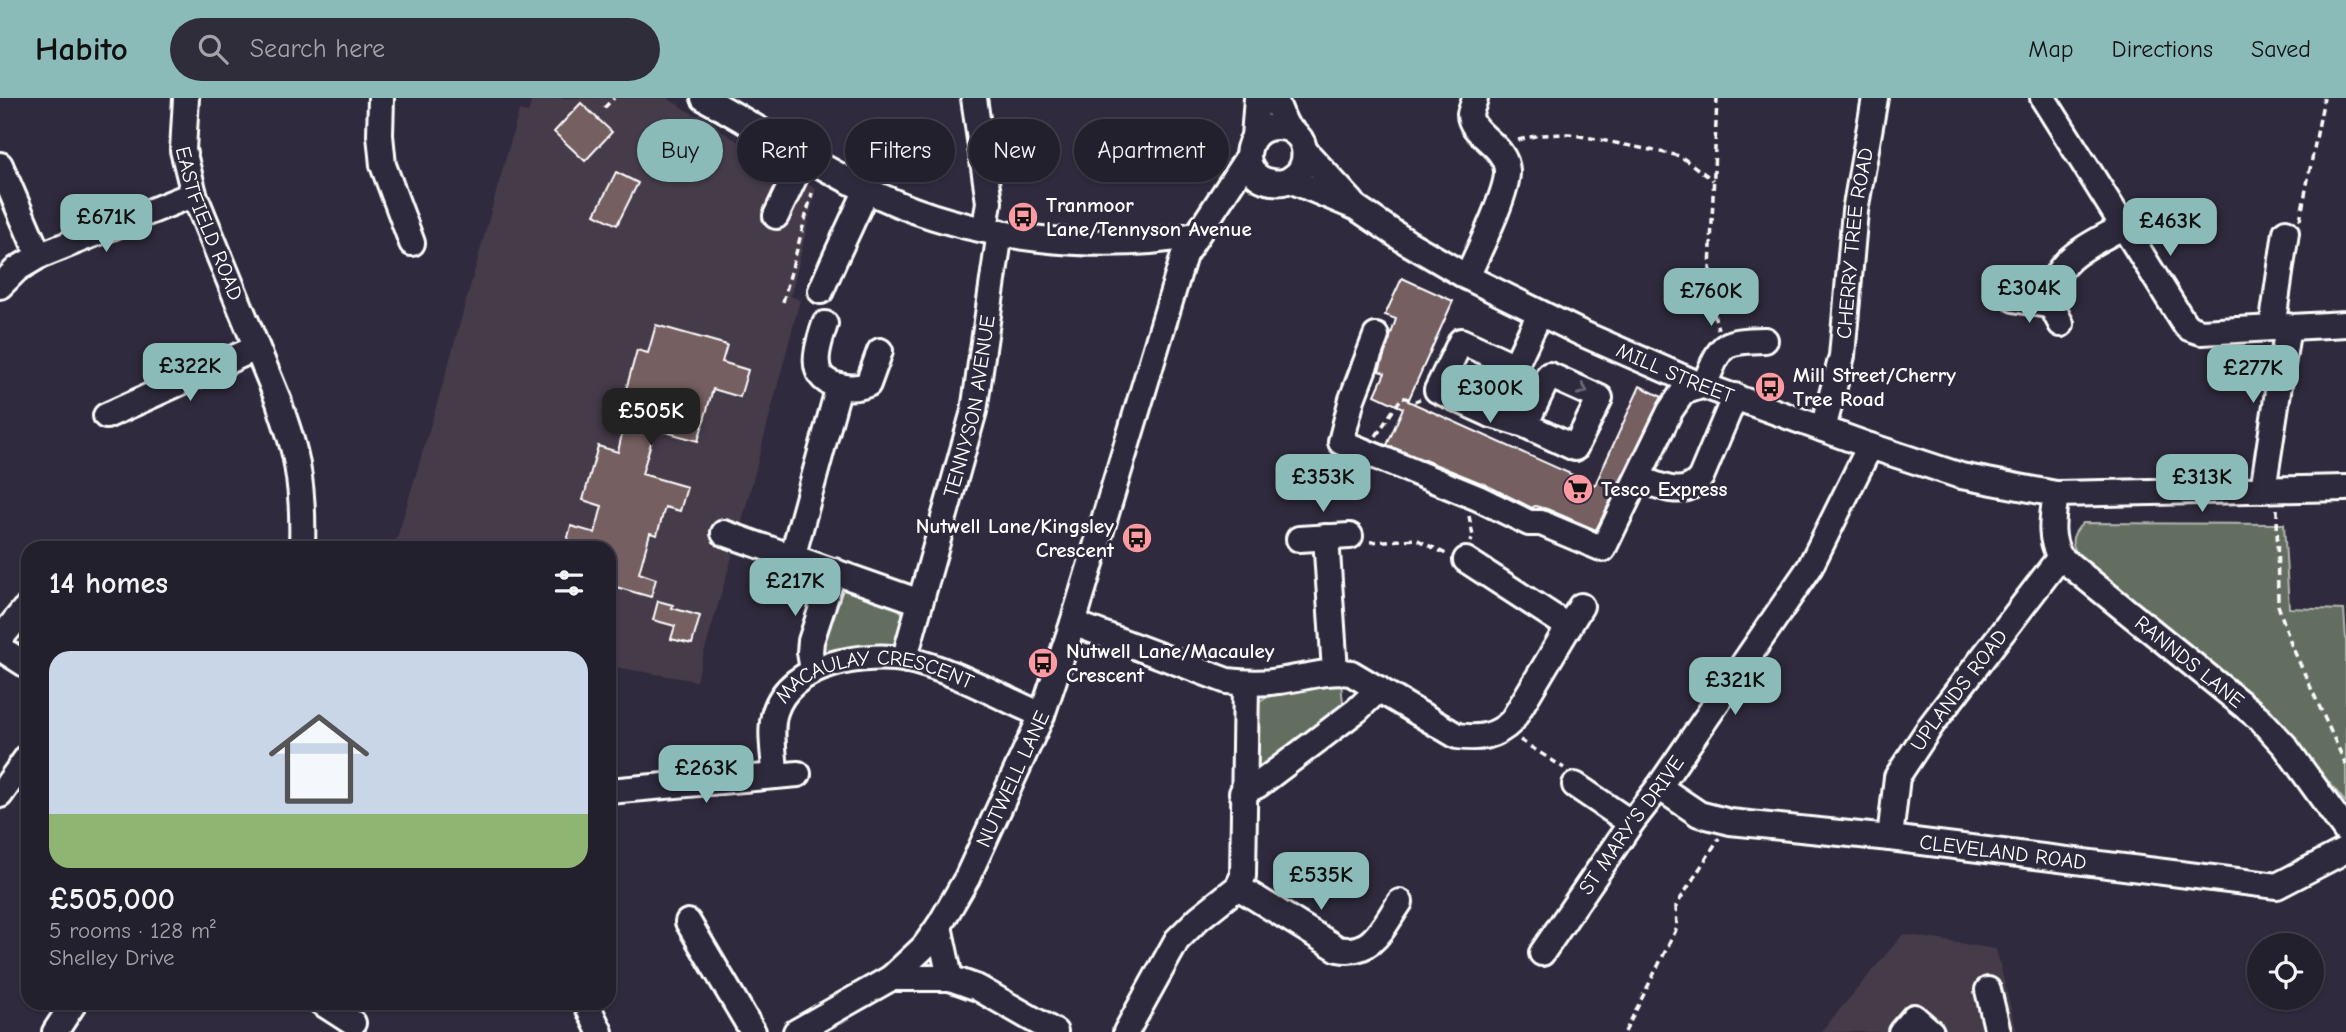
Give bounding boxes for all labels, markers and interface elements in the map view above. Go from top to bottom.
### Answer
search box [170,18,660,81]
text: Habito [35,30,128,68]
icon: search [194,30,232,68]
text: Search here [250,34,385,64]
text: Map [2028,35,2074,63]
text: Directions [2112,35,2213,63]
text: Saved [2251,35,2311,63]
chip: Buy [637,119,723,182]
chip: Rent [737,119,831,182]
chip: Filters [845,119,955,182]
chip: New [969,119,1060,182]
chip: Apartment [1074,119,1229,182]
street label: EASTFIELD ROAD [171,144,248,304]
street label: CHERRY TREE ROAD [1832,146,1878,340]
place label: Tranmoor Lane/Tennyson Avenue [1046,193,1252,241]
pin: £671K [57,194,155,254]
pin: £463K [2121,198,2219,258]
bus stop icon: Tranmoor Lane/Tennyson Avenue [1006,200,1040,234]
text: £671K [76,203,136,230]
text: £463K [2139,207,2201,234]
pin: £304K [1980,266,2078,325]
pin: £760K [1662,268,1760,328]
text: £304K [1997,274,2061,301]
text: £760K [1680,277,1742,304]
street label: TENNYSON AVENUE [938,313,1000,500]
street label: MILL STREET [1613,338,1737,408]
pin: £322K [141,344,239,403]
pin: £277K [2204,345,2302,405]
text: £322K [159,352,221,379]
text: £277K [2223,354,2283,381]
place label: Mill Street/Cherry Tree Road [1793,363,1956,411]
pin: £300K [1441,366,1539,425]
bus stop icon: Mill Street/Cherry Tree Road [1753,370,1787,404]
text: £300K [1457,374,1523,401]
one-way arrow [1576,382,1589,396]
pin: £505K [602,388,700,448]
text: £505K [618,397,684,424]
pin: £353K [1274,454,1372,514]
pin: £313K [2153,454,2251,514]
text: £353K [1292,463,1354,490]
text: £313K [2172,463,2232,490]
supermarket icon: Tesco Express [1561,472,1595,506]
place label: Tesco Express [1601,477,1728,501]
place label: Nutwell Lane/Kingsley Crescent [916,514,1115,562]
bus stop icon: Nutwell Lane/Kingsley Crescent [1120,521,1154,555]
pin: £217K [746,559,844,618]
icon: filters [550,564,588,602]
text: 14 homes [49,566,168,601]
text: £217K [766,567,824,594]
street label: RANNDS LANE [2130,610,2249,713]
street label: UPLANDS ROAD [1905,625,2012,756]
place label: Nutwell Lane/Macauley Crescent [1066,639,1275,687]
street label: MACAULAY CRESCENT [770,646,977,708]
bus stop icon: Nutwell Lane/Macauley Crescent [1026,646,1060,680]
pin: £321K [1686,658,1784,717]
text: £321K [1705,666,1765,693]
icon: home [256,696,382,822]
street label: NUTWELL LANE [971,707,1054,851]
pin: £263K [657,746,755,805]
street label: ST MARY'S DRIVE [1574,751,1689,899]
text: £263K [675,754,737,781]
street label: CLEVELAND ROAD [1918,830,2088,874]
pin: £535K [1272,852,1370,912]
text: £535K [1289,861,1353,888]
text: £505,000 [49,882,175,917]
text: 5 rooms · 128 m² [49,917,216,944]
map controls [2247,933,2324,1010]
button: locate [2247,933,2324,1010]
text: Shelley Drive [49,944,175,971]

